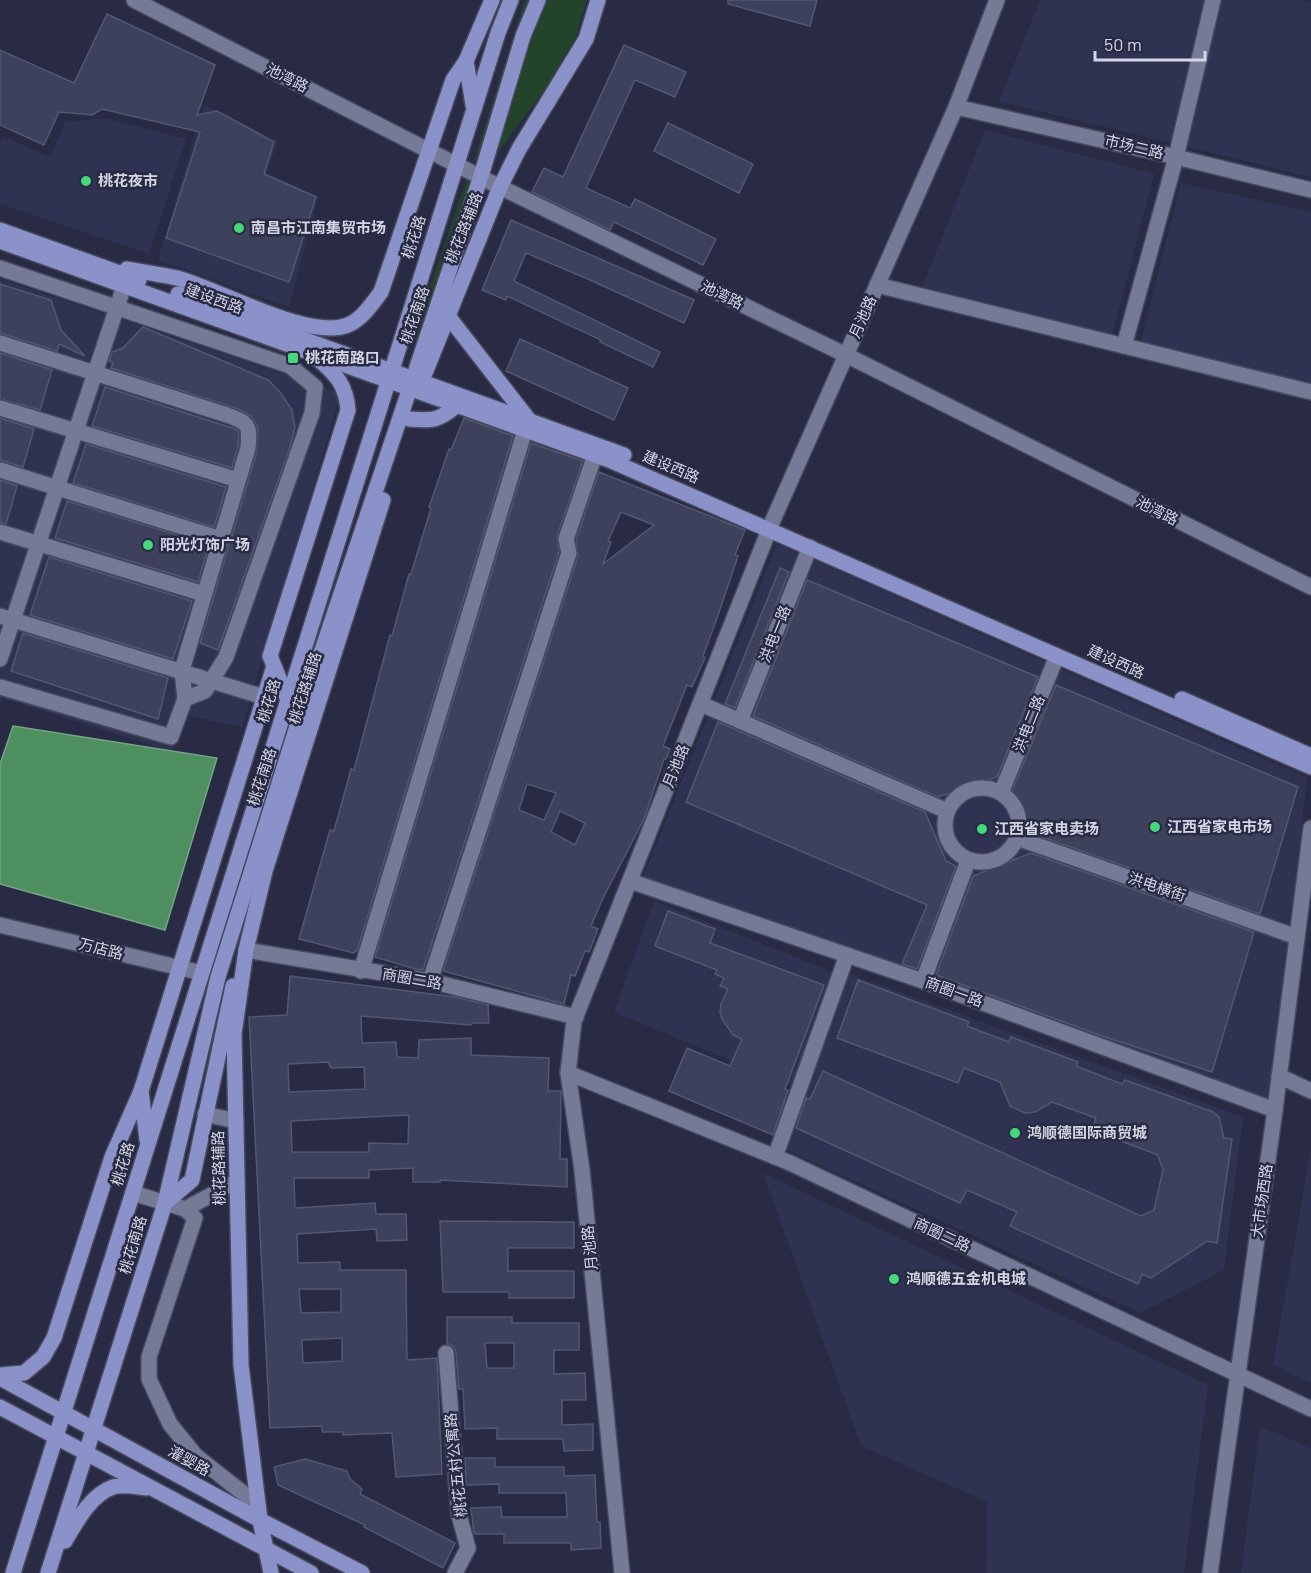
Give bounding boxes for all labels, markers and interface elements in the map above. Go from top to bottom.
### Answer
scale bar [1095,24,1204,62]
text: 50 m [1104,33,1142,55]
street label: 池湾路 [263,59,312,95]
street label: 市场二路 [1103,131,1165,162]
place label: 桃花夜市 [98,171,158,189]
marker: 桃花夜市 [79,174,93,188]
street label: 桃花路辅路 [441,189,485,266]
street label: 桃花路 [398,213,429,261]
place label: 南昌市江南集贸市场 [251,218,386,236]
marker: 南昌市江南集贸市场 [232,221,246,235]
street label: 池湾路 [698,276,747,312]
street label: 建设西路 [183,279,246,317]
street label: 桃花南路 [396,283,432,346]
street label: 月池路 [845,292,879,341]
place label: 桃花南路口 [305,348,380,366]
marker: 桃花南路口 [286,351,300,365]
street label: 建设西路 [640,446,703,486]
street label: 池湾路 [1133,492,1182,528]
place label: 阳光灯饰广场 [160,535,250,553]
marker: 阳光灯饰广场 [141,538,155,552]
street label: 洪电一路 [754,602,794,665]
street label: 建设西路 [1085,641,1147,682]
street label: 桃花路辅路 [284,649,324,726]
street label: 桃花路 [253,677,283,725]
street label: 洪电二路 [1008,692,1048,755]
street label: 月池路 [658,741,692,790]
street label: 桃花南路 [243,745,279,808]
place label: 江西省家电市场 [1167,817,1272,835]
place label: 江西省家电卖场 [994,819,1099,837]
marker: 江西省家电市场 [1148,820,1162,834]
marker: 江西省家电卖场 [975,822,989,836]
street label: 洪电横街 [1126,868,1189,904]
street label: 万店路 [77,934,125,962]
street label: 商圈二路 [381,964,443,992]
street label: 商圈一路 [923,972,986,1010]
place label: 鸿顺德国际商贸城 [1027,1123,1147,1141]
marker: 鸿顺德国际商贸城 [1008,1126,1022,1140]
street label: 桃花路辅路 [208,1130,228,1206]
street label: 桃花路 [107,1140,137,1188]
street label: 大市场西路 [1247,1162,1275,1239]
street label: 桃花南路 [115,1213,149,1276]
street label: 商圈二路 [911,1213,973,1255]
street label: 月池路 [578,1225,600,1271]
place label: 鸿顺德五金机电城 [906,1269,1026,1287]
marker: 鸿顺德五金机电城 [887,1272,901,1286]
street label: 桃花五村公寓路 [441,1412,469,1518]
street label: 灌婴路 [165,1441,214,1479]

